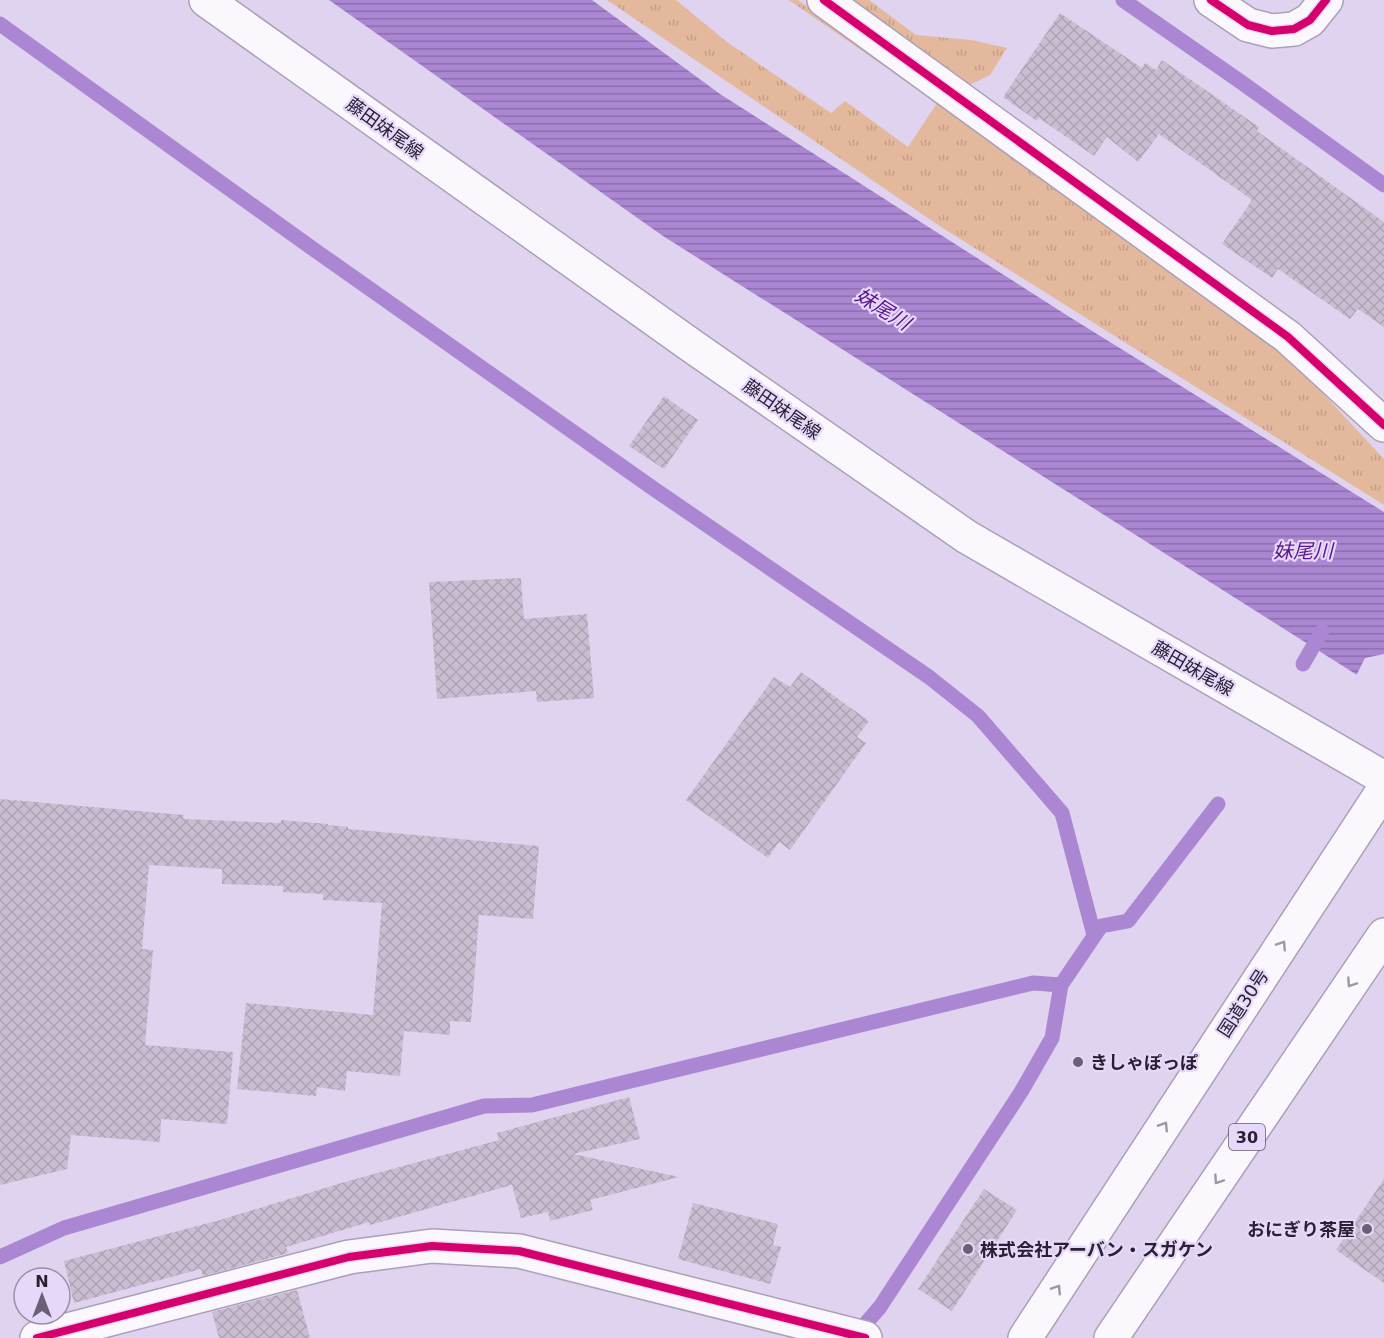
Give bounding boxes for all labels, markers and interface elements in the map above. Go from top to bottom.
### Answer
street label: 藤田妹尾線 [342,93,428,163]
water label: 妹尾川 [851,283,916,336]
street label: 藤田妹尾線 [739,375,825,443]
water label: 妹尾川 [1273,539,1335,563]
street label: 藤田妹尾線 [1149,636,1237,700]
one-way arrow [1274,941,1286,951]
street label: 国道30号 [1213,965,1273,1041]
one-way arrow [1347,977,1358,988]
place label: きしゃぽっぽ [1090,1052,1198,1073]
marker: きしゃぽっぽ [1071,1055,1085,1069]
one-way arrow [1156,1121,1167,1132]
road number: 30 [1229,1124,1265,1150]
one-way arrow [1214,1173,1225,1184]
place label: おにぎり茶屋 [1247,1219,1355,1240]
marker: おにぎり茶屋 [1360,1222,1374,1236]
place label: 株式会社アーバン・スガケン [980,1239,1213,1260]
marker: 株式会社アーバン・スガケン [961,1242,975,1256]
north arrow [12,1266,72,1326]
text: N [35,1272,49,1291]
one-way arrow [1050,1285,1061,1296]

